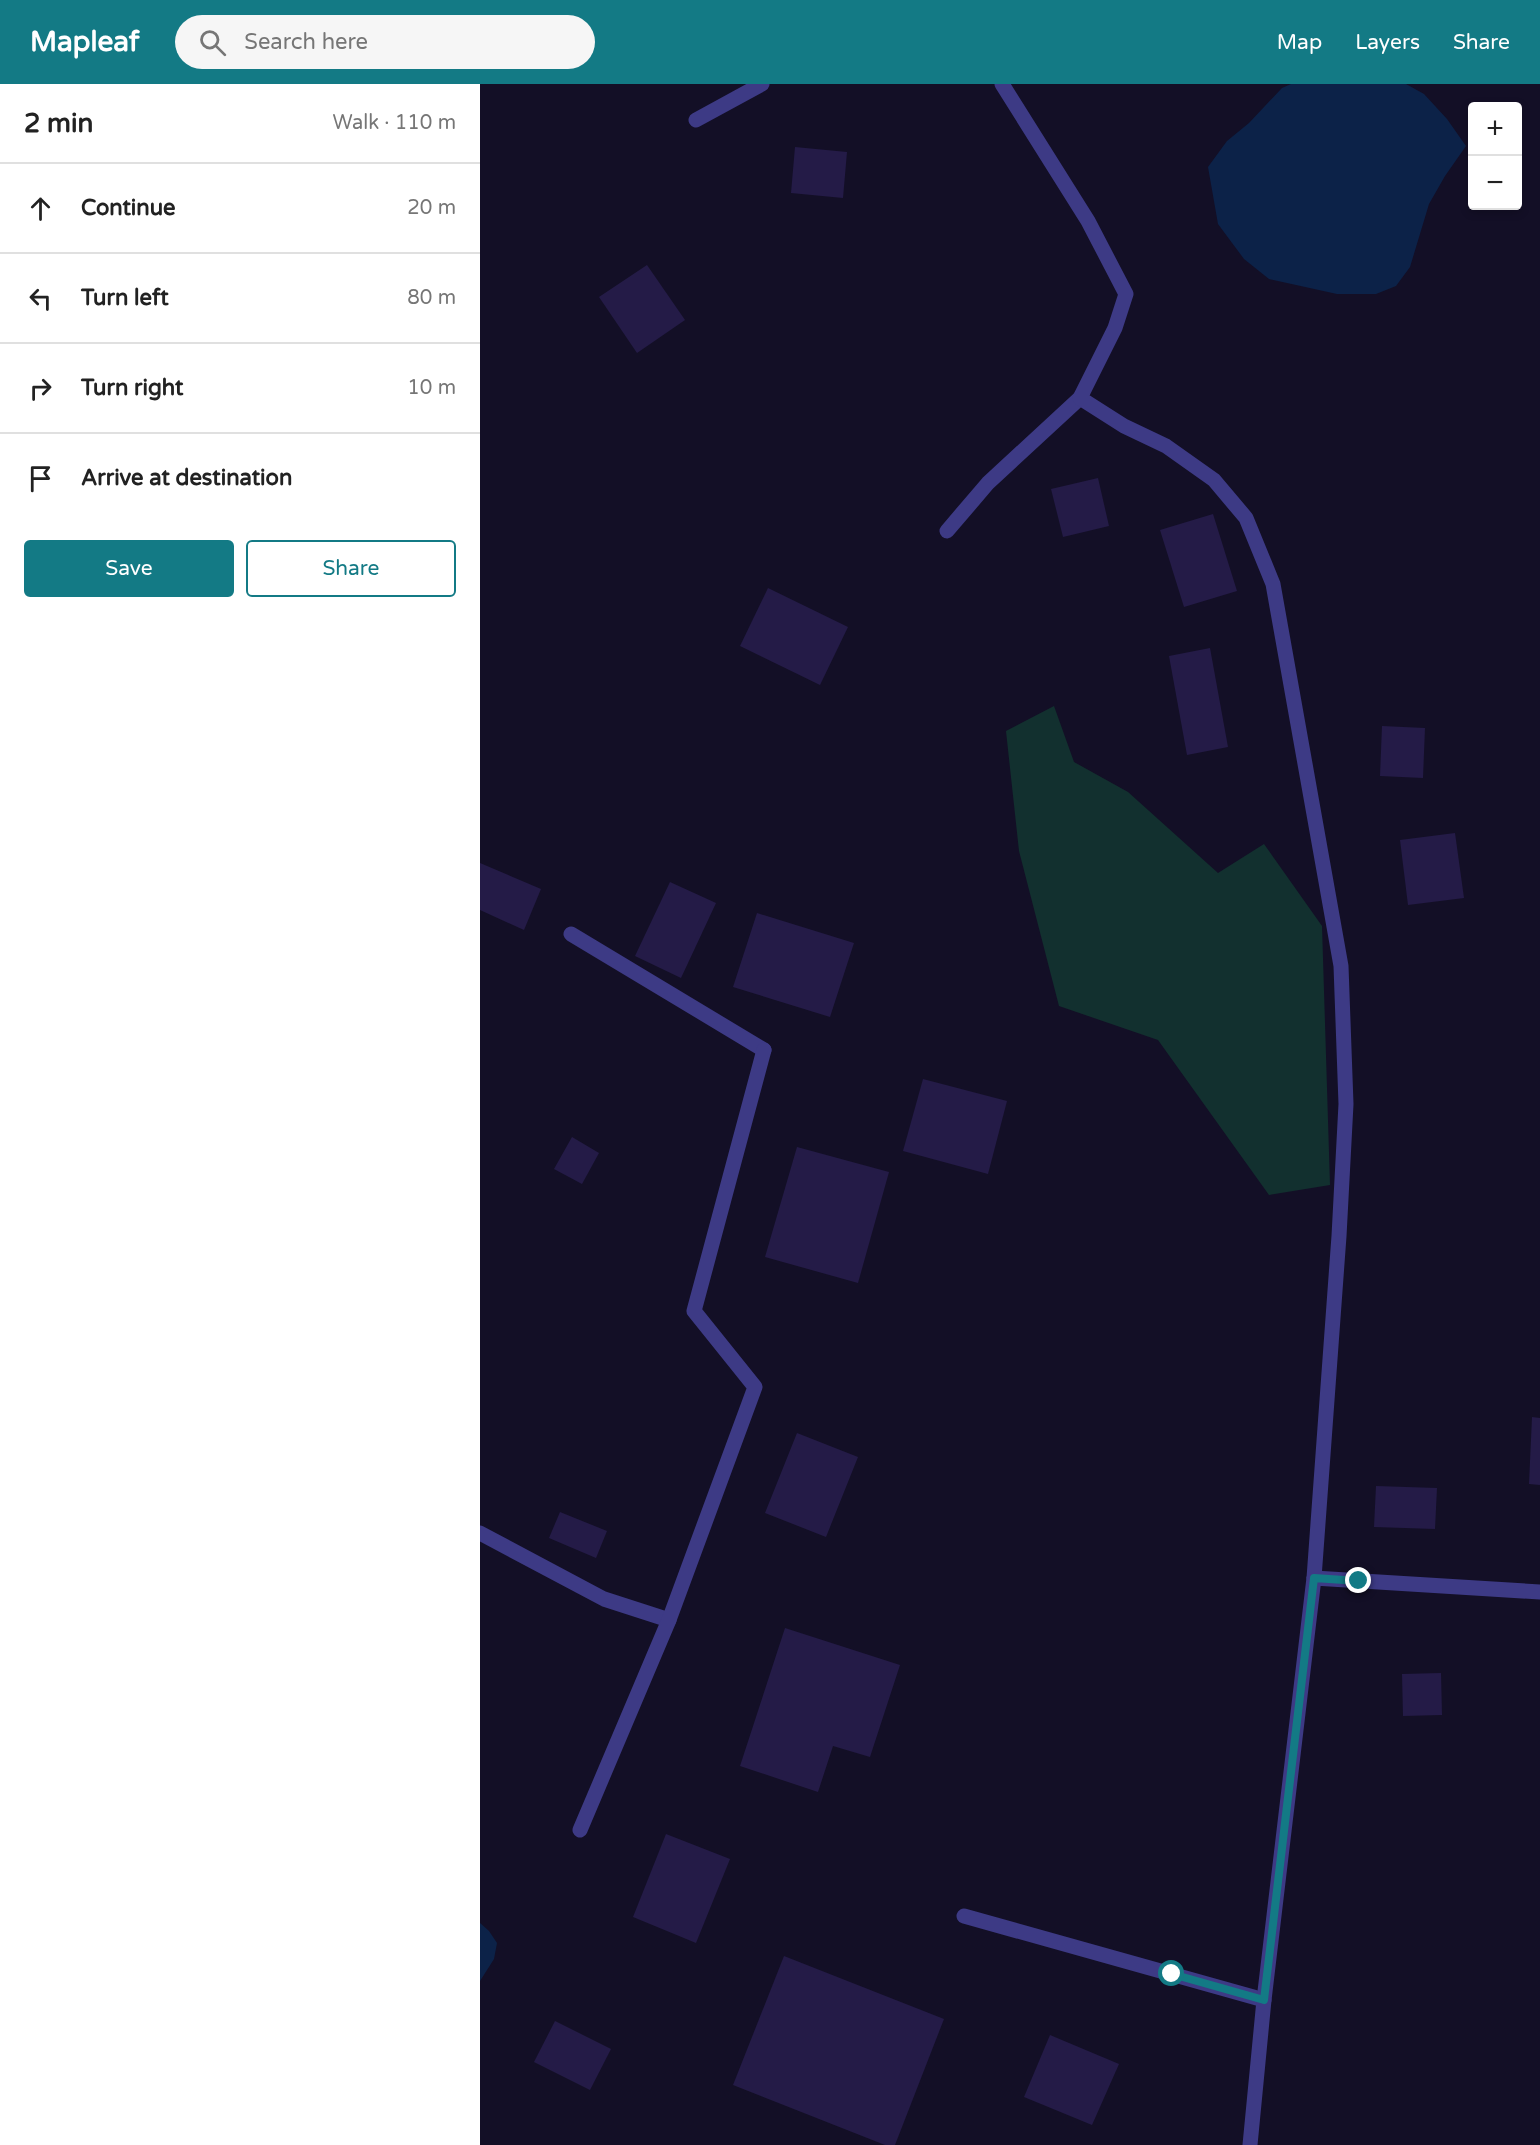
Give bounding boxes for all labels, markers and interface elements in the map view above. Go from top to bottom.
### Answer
search box [175,15,595,69]
text: Mapleaf [30,25,139,59]
icon: search [196,26,229,59]
text: Search here [244,29,368,55]
text: Map [1277,30,1322,55]
text: Layers [1355,30,1420,55]
text: Share [1453,30,1510,55]
map controls [1468,102,1522,210]
button: + [1468,102,1522,156]
text: 2 min [24,108,93,139]
text: Walk · 110 m [333,111,456,135]
button: − [1468,156,1522,210]
icon: ahead [24,192,57,225]
text: Continue [81,195,176,221]
text: 20 m [407,196,456,220]
icon: left [24,282,57,315]
text: Turn left [81,285,169,311]
text: 80 m [407,286,456,310]
icon: right [24,372,57,405]
text: Turn right [81,375,183,401]
text: 10 m [407,376,456,400]
icon: arrive [24,462,57,495]
text: Arrive at destination [81,465,292,491]
button: Save [24,540,234,597]
button: Share [246,540,456,597]
route end [1345,1567,1371,1593]
route start [1158,1960,1184,1986]

